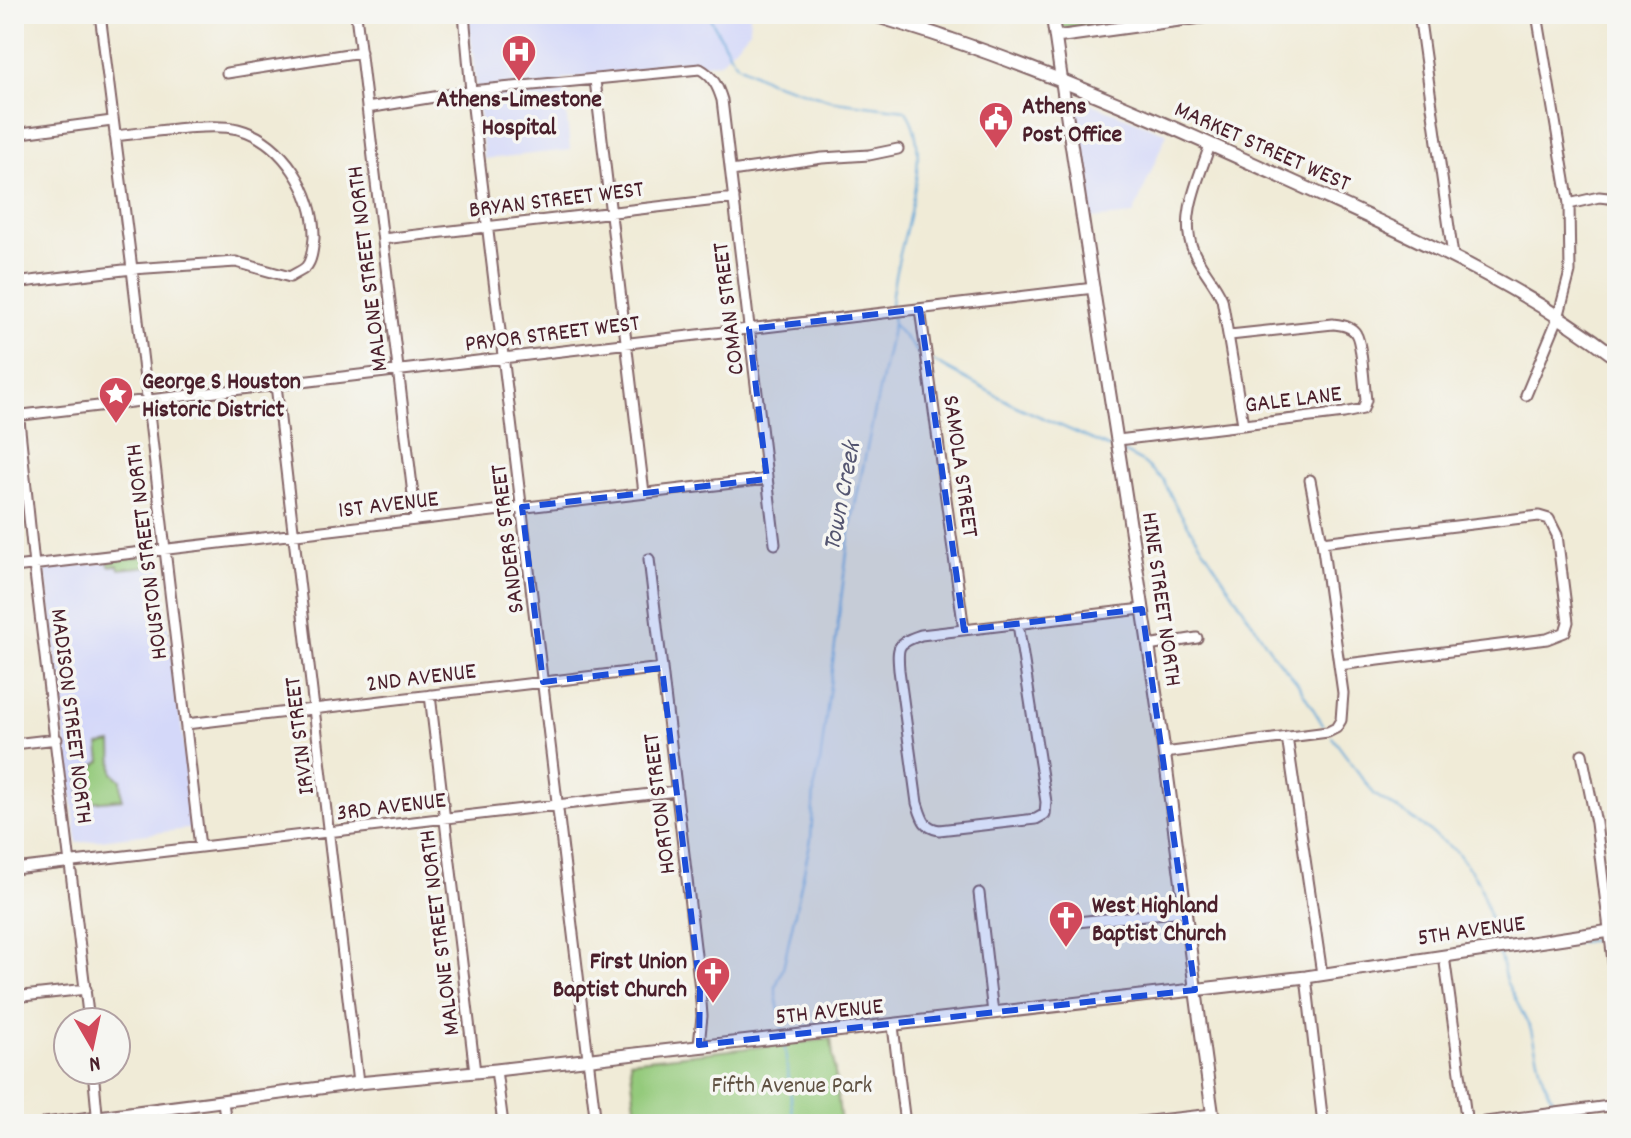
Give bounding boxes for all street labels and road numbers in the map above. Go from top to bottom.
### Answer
street label: MARKET STREET WEST [1168,94,1356,202]
street label: MALONE STREET NORTH [339,164,398,373]
street label: BRYAN STREET WEST [467,173,646,229]
street label: COMAN STREET [705,240,755,377]
street label: PRYOR STREET WEST [463,307,642,363]
street label: GALE LANE [1243,378,1344,424]
street label: SAMOLA STREET [932,393,986,540]
street label: HOUSTON STREET NORTH [118,442,178,661]
street label: SANDERS STREET [483,462,535,615]
street label: 1ST AVENUE [336,483,441,529]
street label: HINE STREET NORTH [1131,510,1189,689]
street label: MADISON STREET NORTH [40,607,100,826]
street label: 2ND AVENUE [365,655,478,703]
street label: IRVIN STREET [277,674,325,797]
street label: HORTON STREET [635,731,686,876]
street label: 3RD AVENUE [335,784,448,832]
street label: MALONE STREET NORTH [411,828,470,1037]
street label: 5TH AVENUE [1415,908,1528,956]
street label: 5TH AVENUE [774,990,885,1036]

